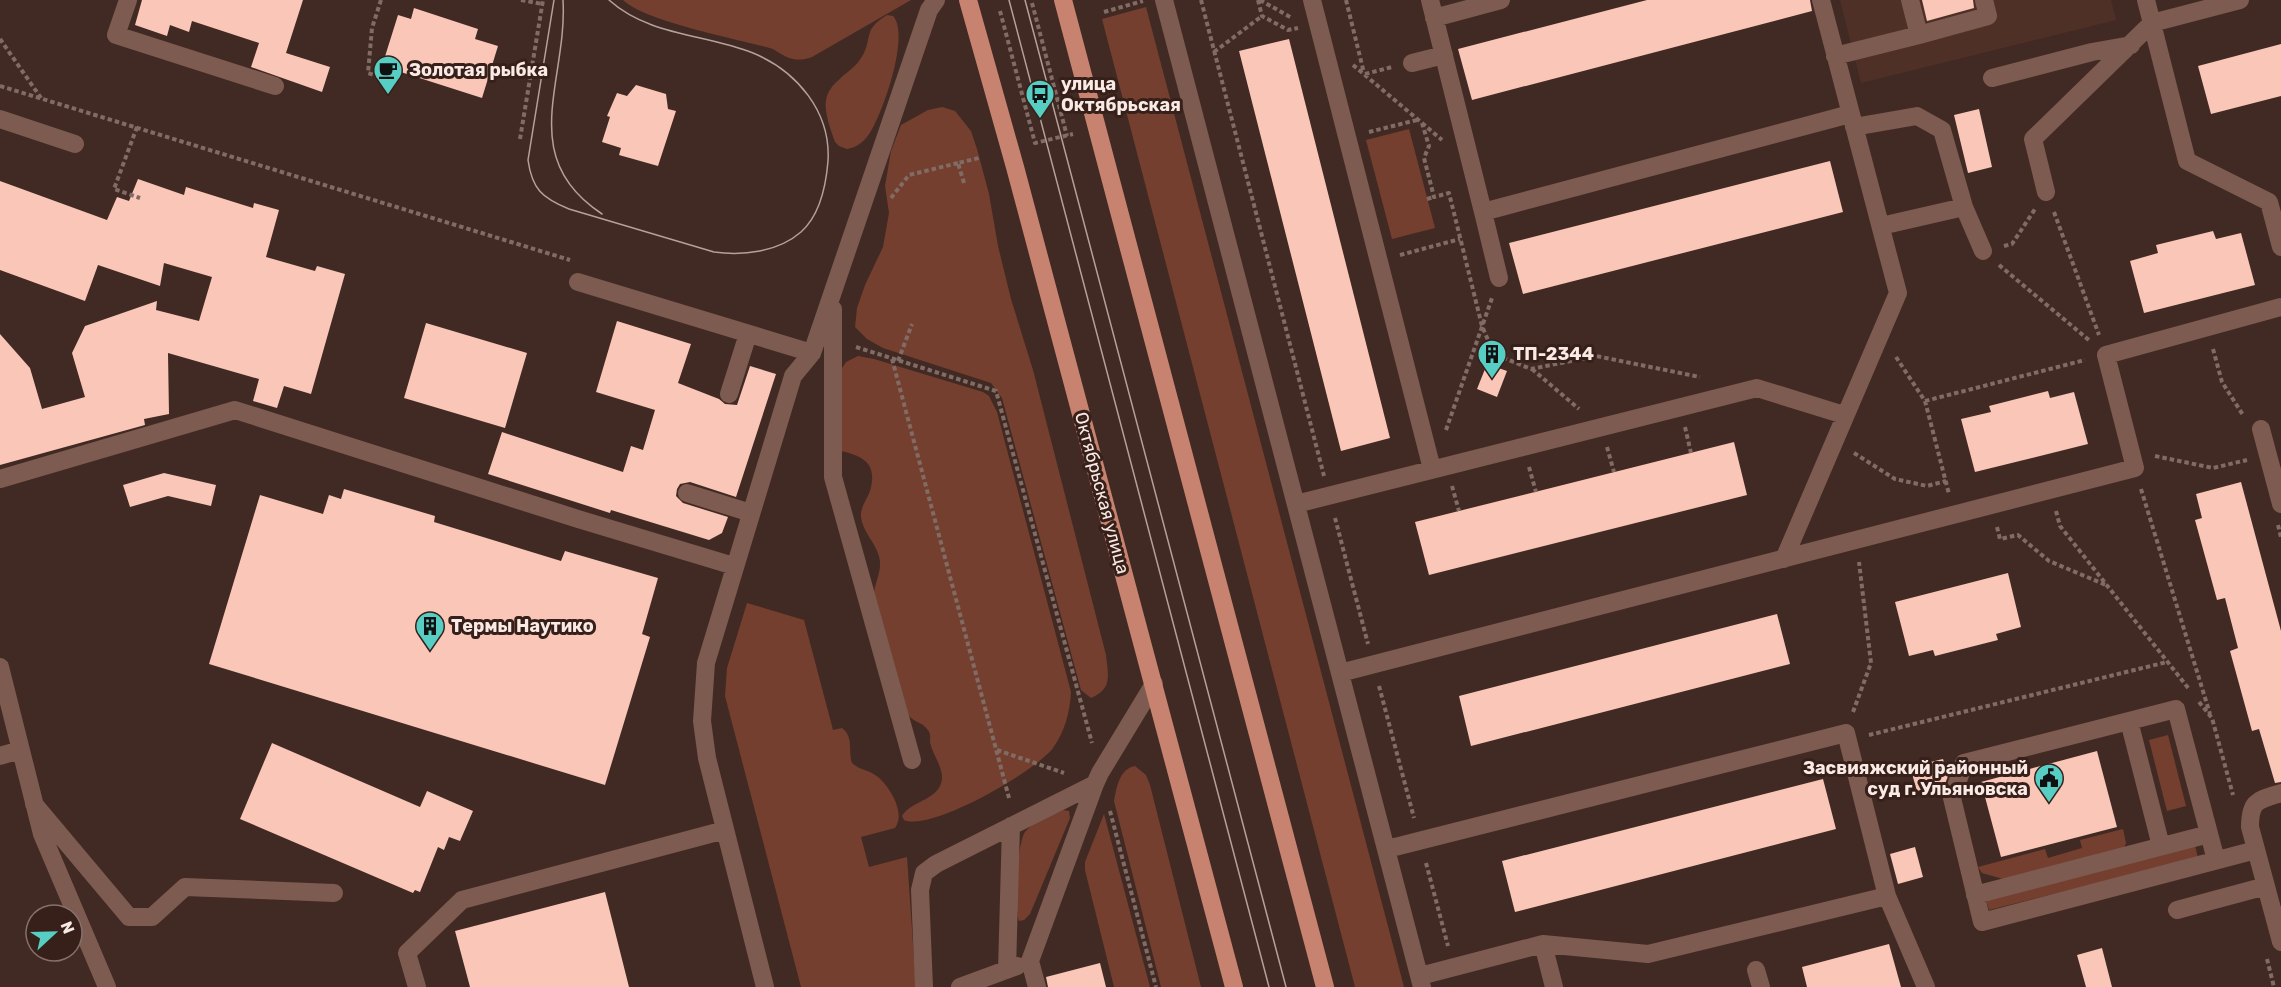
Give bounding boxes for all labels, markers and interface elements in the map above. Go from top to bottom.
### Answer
cafe icon: Золотая рыбка [372,54,404,96]
place label: Золотая рыбка [409,59,548,81]
place label: улица Октябрьская [1061,73,1181,116]
bus stop icon: улица Октябрьская [1024,78,1056,120]
building icon: ТП-2344 [1476,338,1508,380]
place label: ТП-2344 [1513,343,1594,365]
street label: Октябрьская улица [1070,410,1134,576]
building icon: Термы Наутико [414,610,446,652]
place label: Термы Наутико [451,615,594,637]
place label: Засвияжский районный суд г. Ульяновска [1803,757,2028,800]
public building icon: Засвияжский районный суд г. Ульяновска [2033,762,2065,804]
north arrow [24,903,84,963]
text: N [56,919,78,936]

